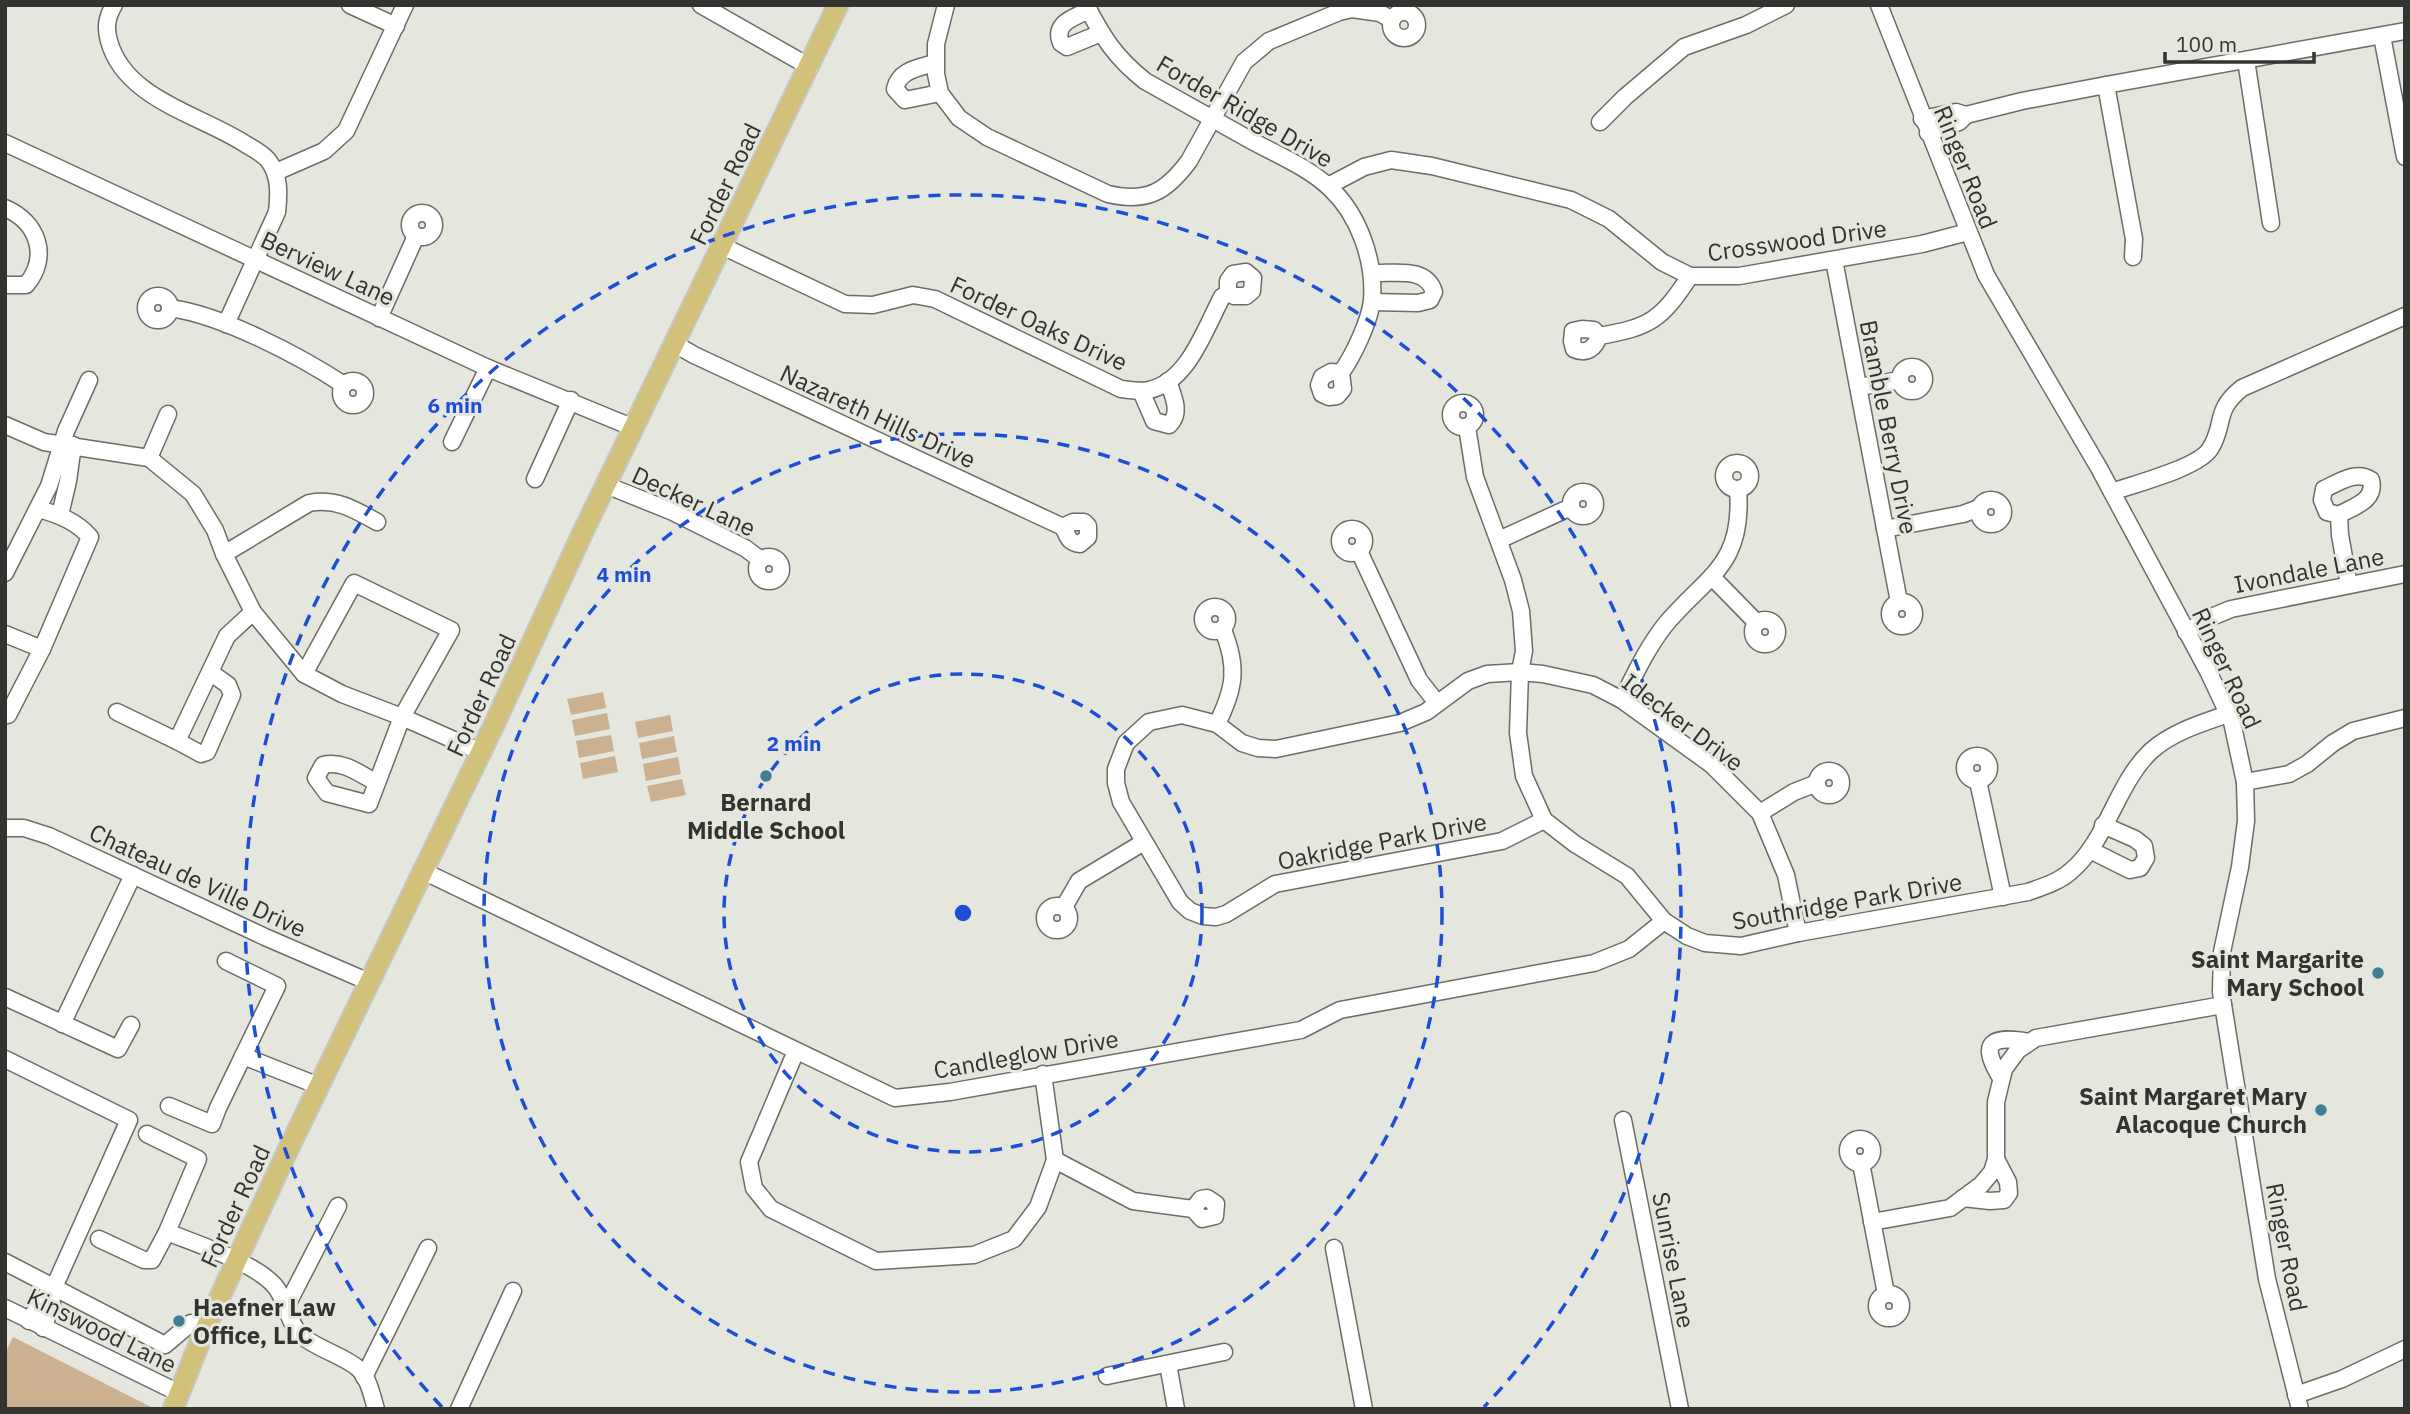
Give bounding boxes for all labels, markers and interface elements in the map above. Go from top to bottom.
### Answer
scale bar [2165,21,2314,65]
text: 100 m [2176,30,2237,58]
street label: Forder Ridge Drive [1151,47,1339,175]
street label: Ringer Road [1927,101,2005,233]
street label: Forder Road [682,118,768,250]
street label: Crosswood Drive [1705,212,1889,268]
street label: Berview Lane [256,223,400,313]
street label: Forder Oaks Drive [945,268,1133,378]
street label: Bramble Berry Drive [1853,317,1925,537]
street label: Nazareth Hills Drive [775,357,981,475]
text: 6 min [428,391,482,419]
street label: Decker Lane [627,458,761,544]
street label: Ivondale Lane [2231,540,2387,600]
text: 4 min [597,560,651,588]
street label: Ringer Road [2185,602,2269,734]
street label: Forder Road [439,629,523,761]
street label: Idecker Drive [1616,666,1750,778]
text: 2 min [767,729,821,757]
marker: Bernard Middle School [758,768,774,784]
place label: Bernard Middle School [687,786,845,846]
street label: Oakridge Park Drive [1275,805,1489,877]
street label: Chateau de Ville Drive [84,816,312,944]
street label: Southridge Park Drive [1729,865,1965,937]
centre of rings [951,901,975,925]
place label: Saint Margarite Mary School [2191,943,2364,1003]
marker: Saint Margarite Mary School [2370,965,2386,981]
street label: Candleglow Drive [931,1022,1121,1086]
place label: Saint Margaret Mary Alacoque Church [2079,1080,2307,1140]
marker: Saint Margaret Mary Alacoque Church [2313,1102,2329,1118]
street label: Forder Road [193,1140,277,1272]
street label: Ringer Road [2259,1180,2315,1314]
street label: Sunrise Lane [1645,1189,1703,1331]
street label: Kinswood Lane [22,1280,182,1380]
place label: Haefner Law Office, LLC [193,1291,336,1351]
marker: Haefner Law Office, LLC [171,1313,187,1329]

